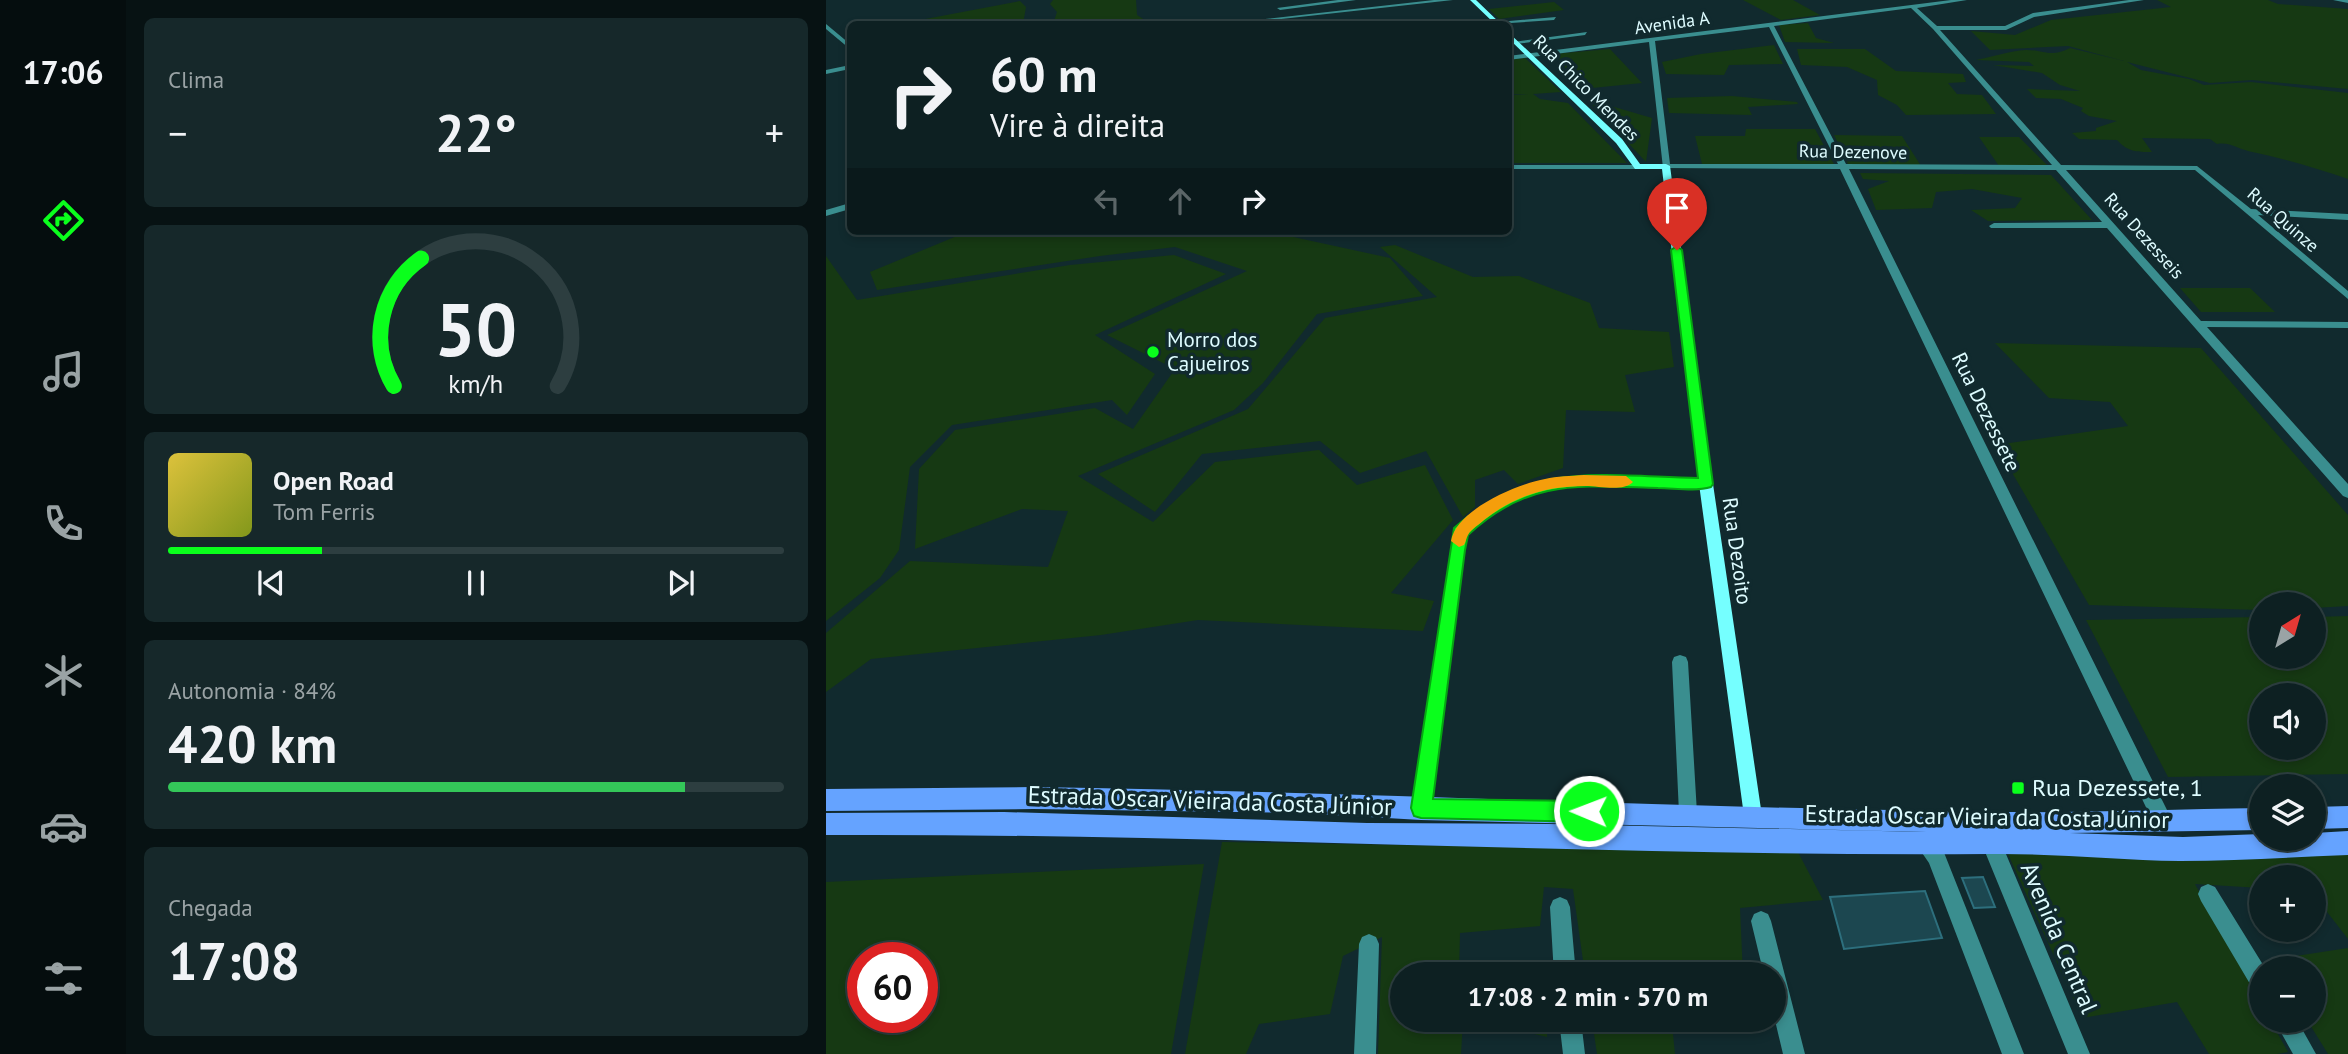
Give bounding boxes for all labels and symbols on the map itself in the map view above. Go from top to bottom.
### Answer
street label: Avenida A [1633,6,1711,39]
street label: Rua Chico Mendes [1528,30,1644,146]
street label: Rua Dezenove [1799,139,1907,164]
pin [1647,178,1707,250]
street label: Rua Quinze [2243,182,2324,257]
street label: Rua Dezesseis [2100,188,2189,284]
place label: Morro dos Cajueiros [1167,326,1257,377]
marker: Morro dos Cajueiros [1145,344,1161,360]
street label: Rua Dezessete [1946,348,2027,476]
street label: Rua Dezoito [1717,496,1758,606]
north arrow [2249,592,2326,668]
place label: Rua Dezessete, 1 [2032,772,2203,803]
position arrow [1552,774,1626,848]
street label: Estrada Oscar Vieira da Costa Júnior [1027,779,1393,822]
marker: Rua Dezessete, 1 [2010,780,2026,796]
street label: Estrada Oscar Vieira da Costa Júnior [1804,798,2170,835]
street label: Avenida Central [2014,858,2105,1018]
speed limit sign: 60 [847,942,938,1033]

